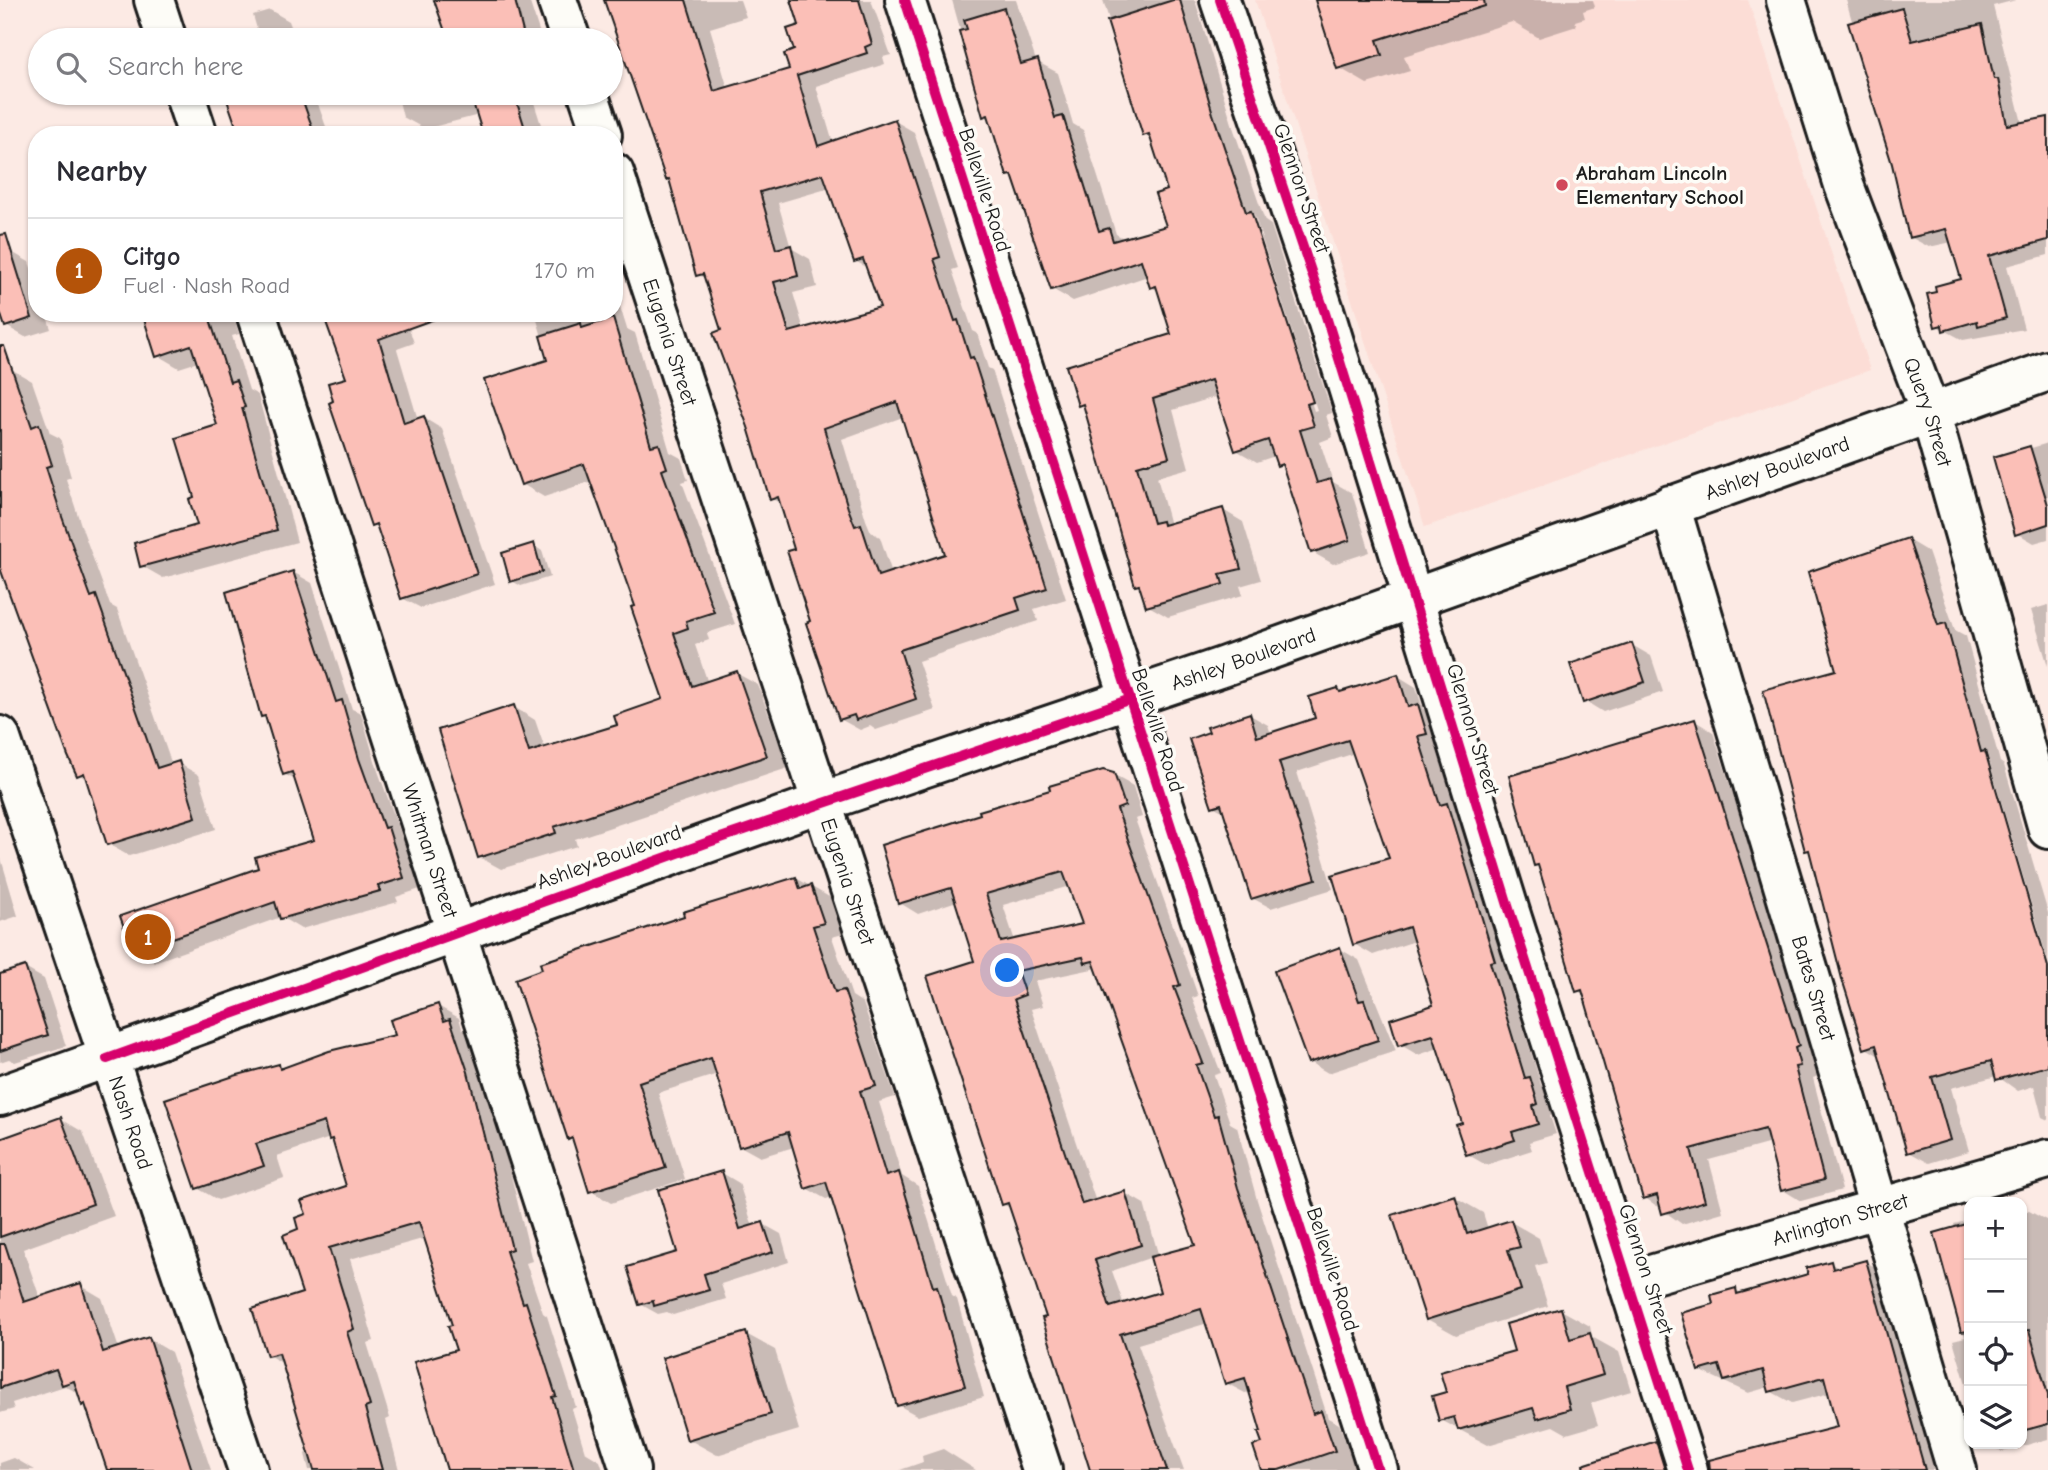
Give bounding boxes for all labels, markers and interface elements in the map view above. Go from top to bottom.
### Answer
search box [28,28,623,105]
icon: search [52,48,90,86]
text: Search here [108,52,243,82]
street label: Glennon Street [1269,120,1336,257]
street label: Belleville Road [954,125,1016,255]
text: Nearby [56,154,147,189]
place label: Abraham Lincoln Elementary School [1576,161,1744,209]
marker: Abraham Lincoln Elementary School [1554,177,1570,193]
text: Citgo [123,242,181,272]
text: 1 [74,257,84,284]
text: 170 m [534,257,595,284]
text: Fuel · Nash Road [123,272,290,299]
street label: Eugenia Street [638,276,702,409]
street label: Query Street [1898,354,1957,470]
street label: Ashley Boulevard [1702,431,1853,505]
street label: Ashley Boulevard [1168,622,1319,695]
street label: Glennon Street [1442,661,1505,798]
street label: Belleville Road [1127,665,1189,795]
street label: Whitman Street [397,780,463,922]
street label: Eugenia Street [816,815,880,949]
street label: Ashley Boulevard [534,820,684,894]
pin: 1 [125,911,171,963]
street label: Bates Street [1787,933,1841,1044]
your location [990,953,1024,987]
street label: Nash Road [104,1073,158,1172]
street label: Arlington Street [1769,1188,1912,1251]
map controls [1964,1197,2027,1449]
button: + [1964,1197,2027,1260]
street label: Glennon Street [1614,1201,1679,1338]
street label: Belleville Road [1302,1204,1364,1334]
button: − [1964,1260,2027,1323]
button: locate [1964,1323,2027,1386]
button: layers [1964,1386,2027,1449]

